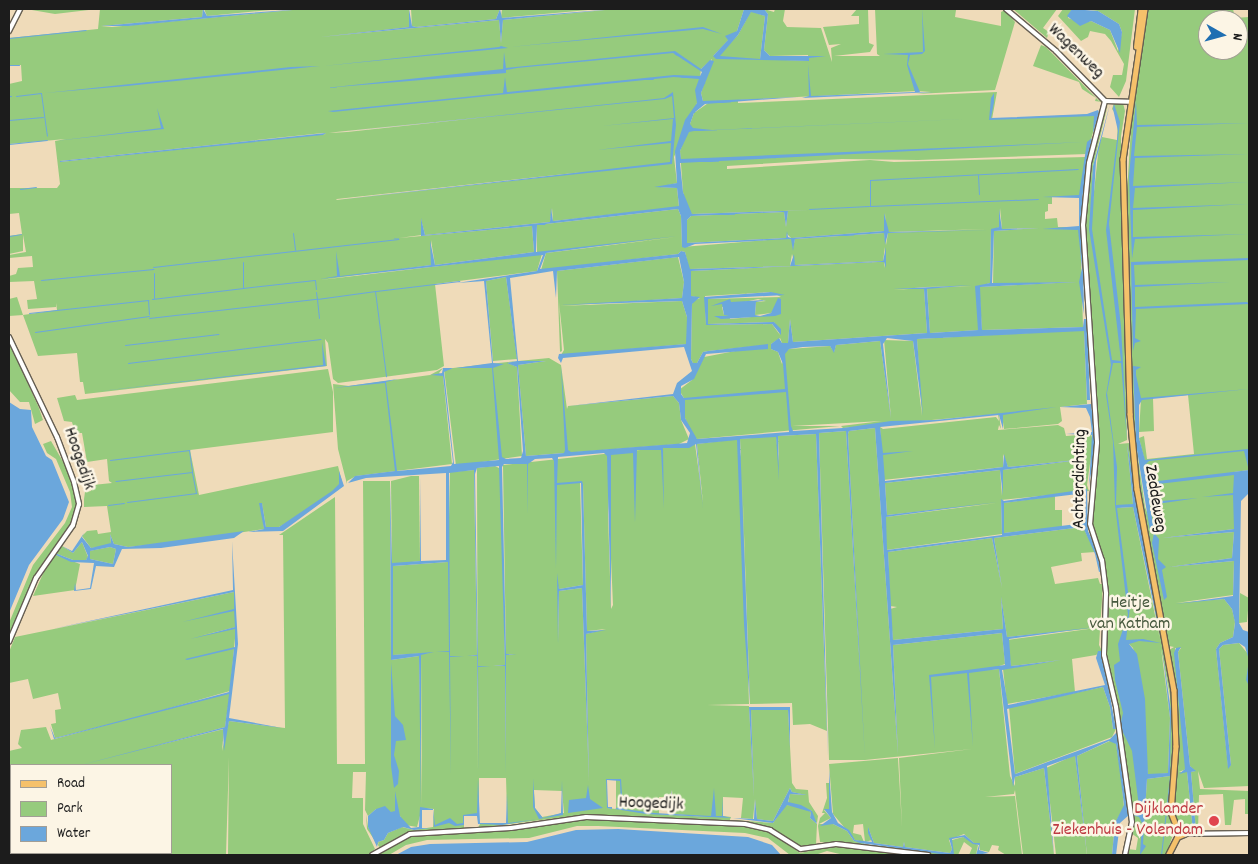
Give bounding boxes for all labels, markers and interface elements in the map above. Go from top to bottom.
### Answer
north arrow [1198,10,1248,60]
street label: Wagenweg [1042,20,1108,84]
text: N [1227,32,1247,41]
street label: Hoogedijk [57,425,99,493]
street label: Achterdichting [1069,429,1093,529]
street label: Zeddeweg [1138,464,1170,534]
park label: Heitje van Katham [1090,594,1170,636]
legend [10,764,172,854]
text: Road [57,773,85,795]
street label: Hoogedijk [618,793,684,817]
text: Park [57,798,83,820]
place label: Dijklander Ziekenhuis - Volendam [1053,800,1203,842]
marker: Dijklander Ziekenhuis - Volendam [1207,814,1221,828]
text: Water [57,823,90,845]

